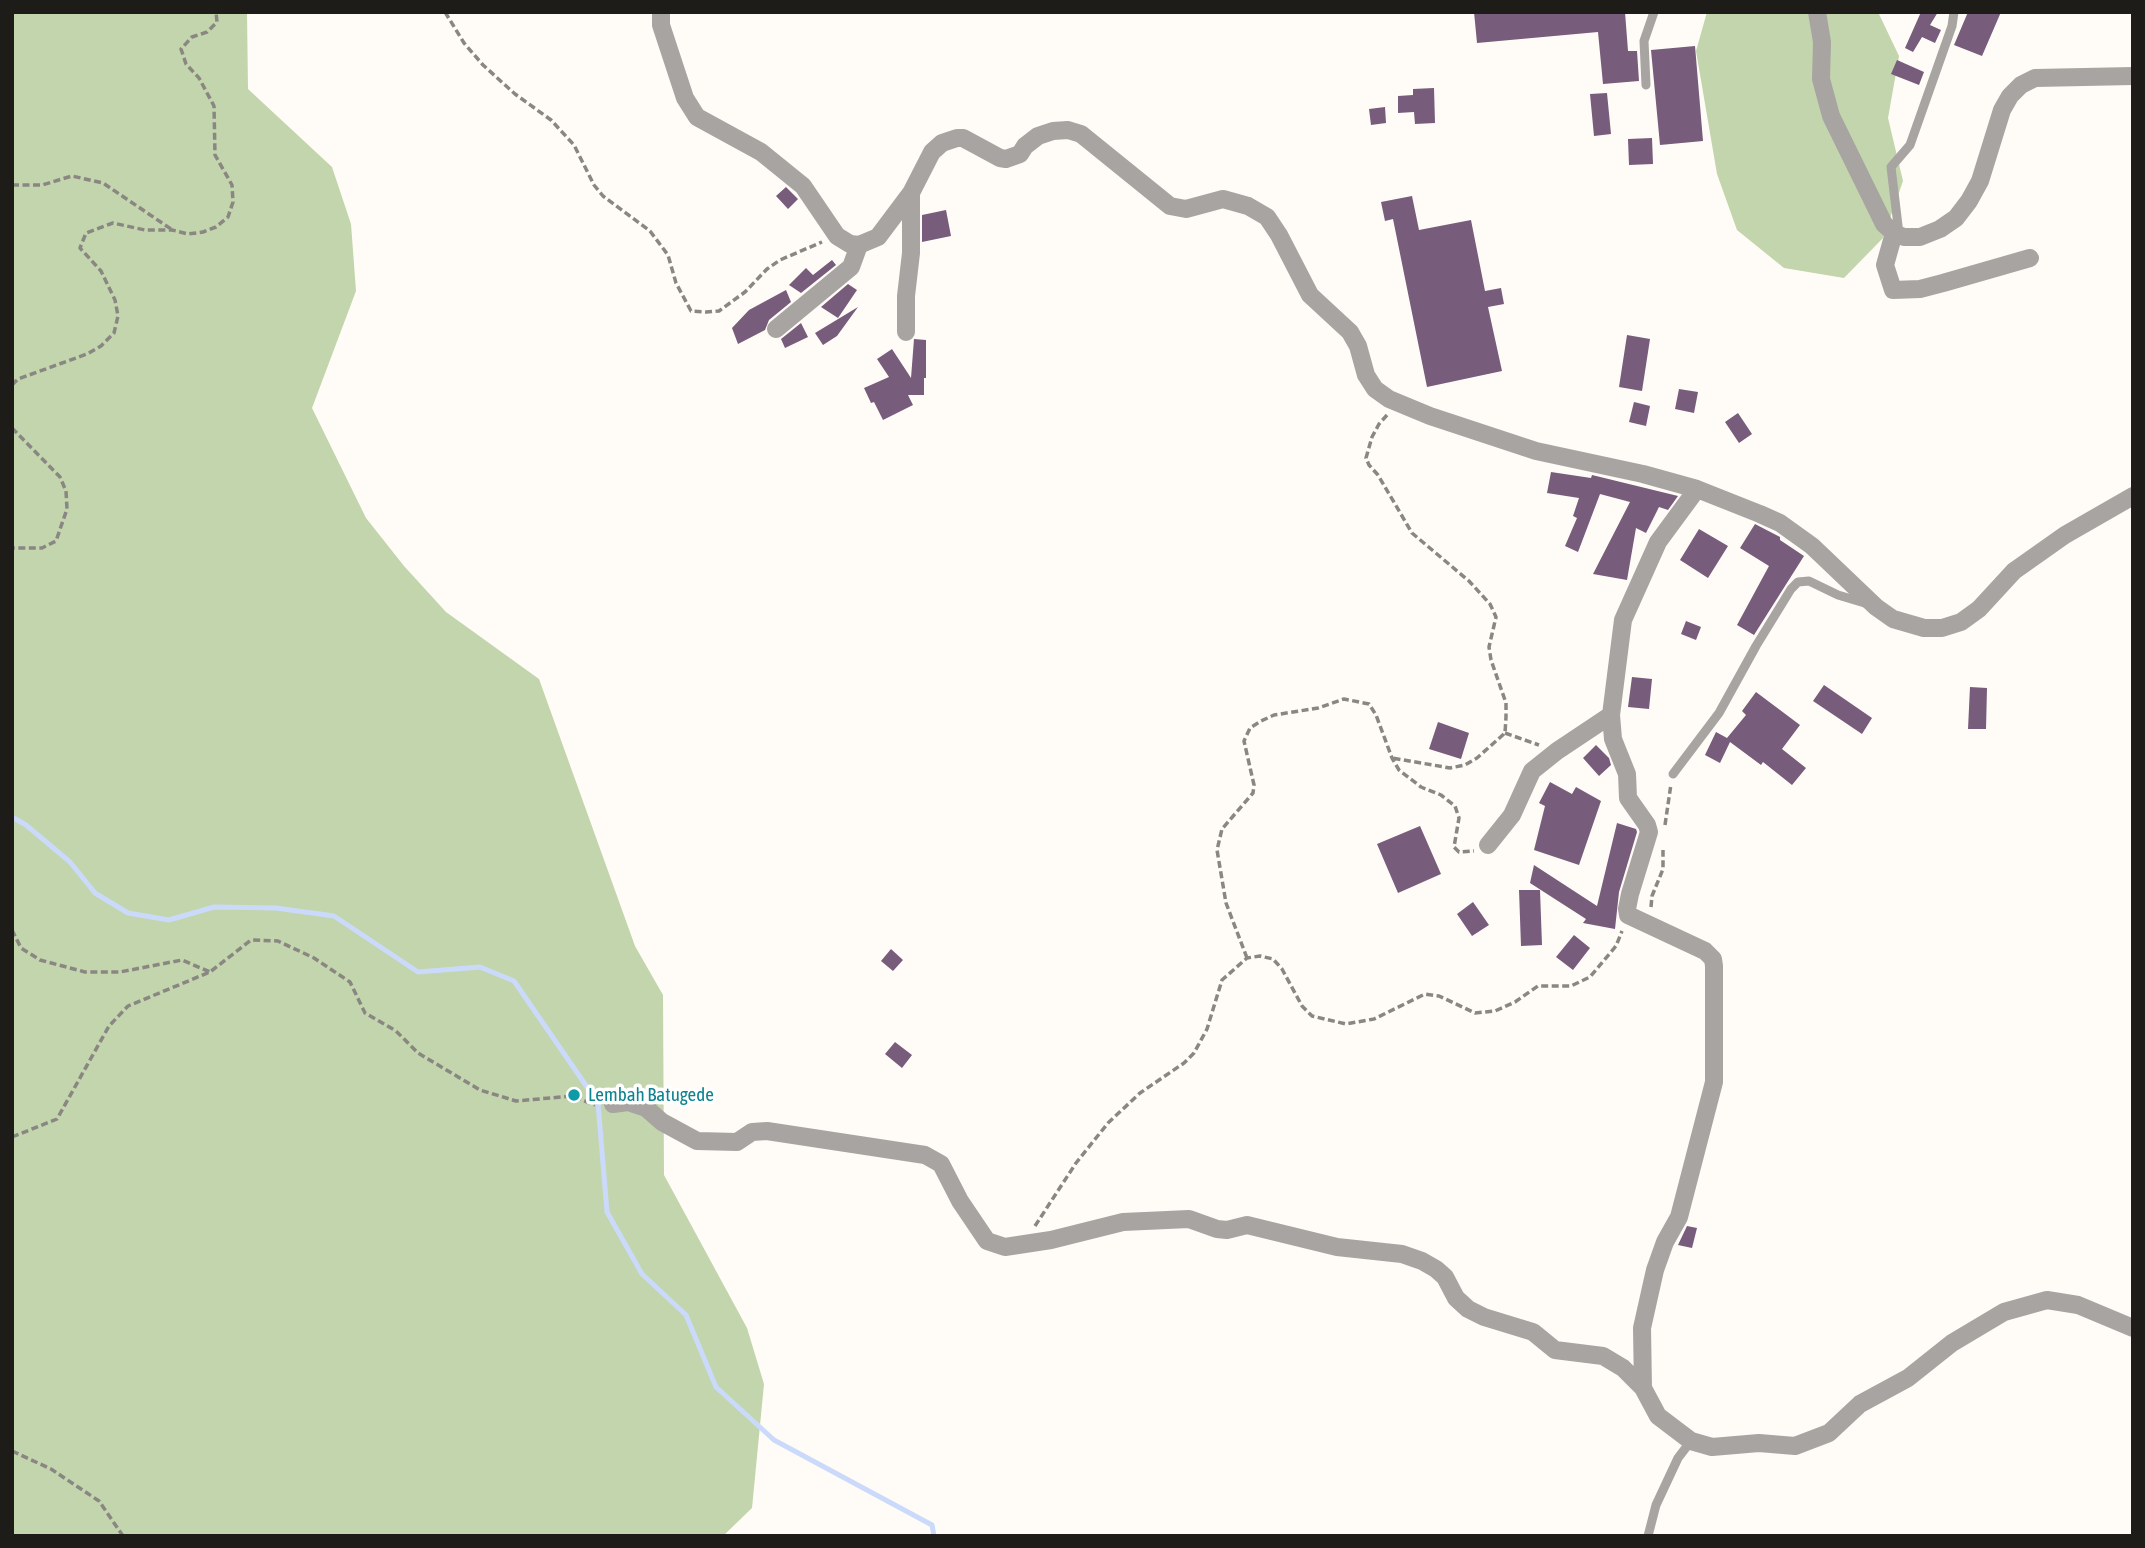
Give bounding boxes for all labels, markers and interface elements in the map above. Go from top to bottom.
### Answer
place label: Lembah Batugede [588,1084,714,1106]
marker: Lembah Batugede [566,1087,582,1103]

